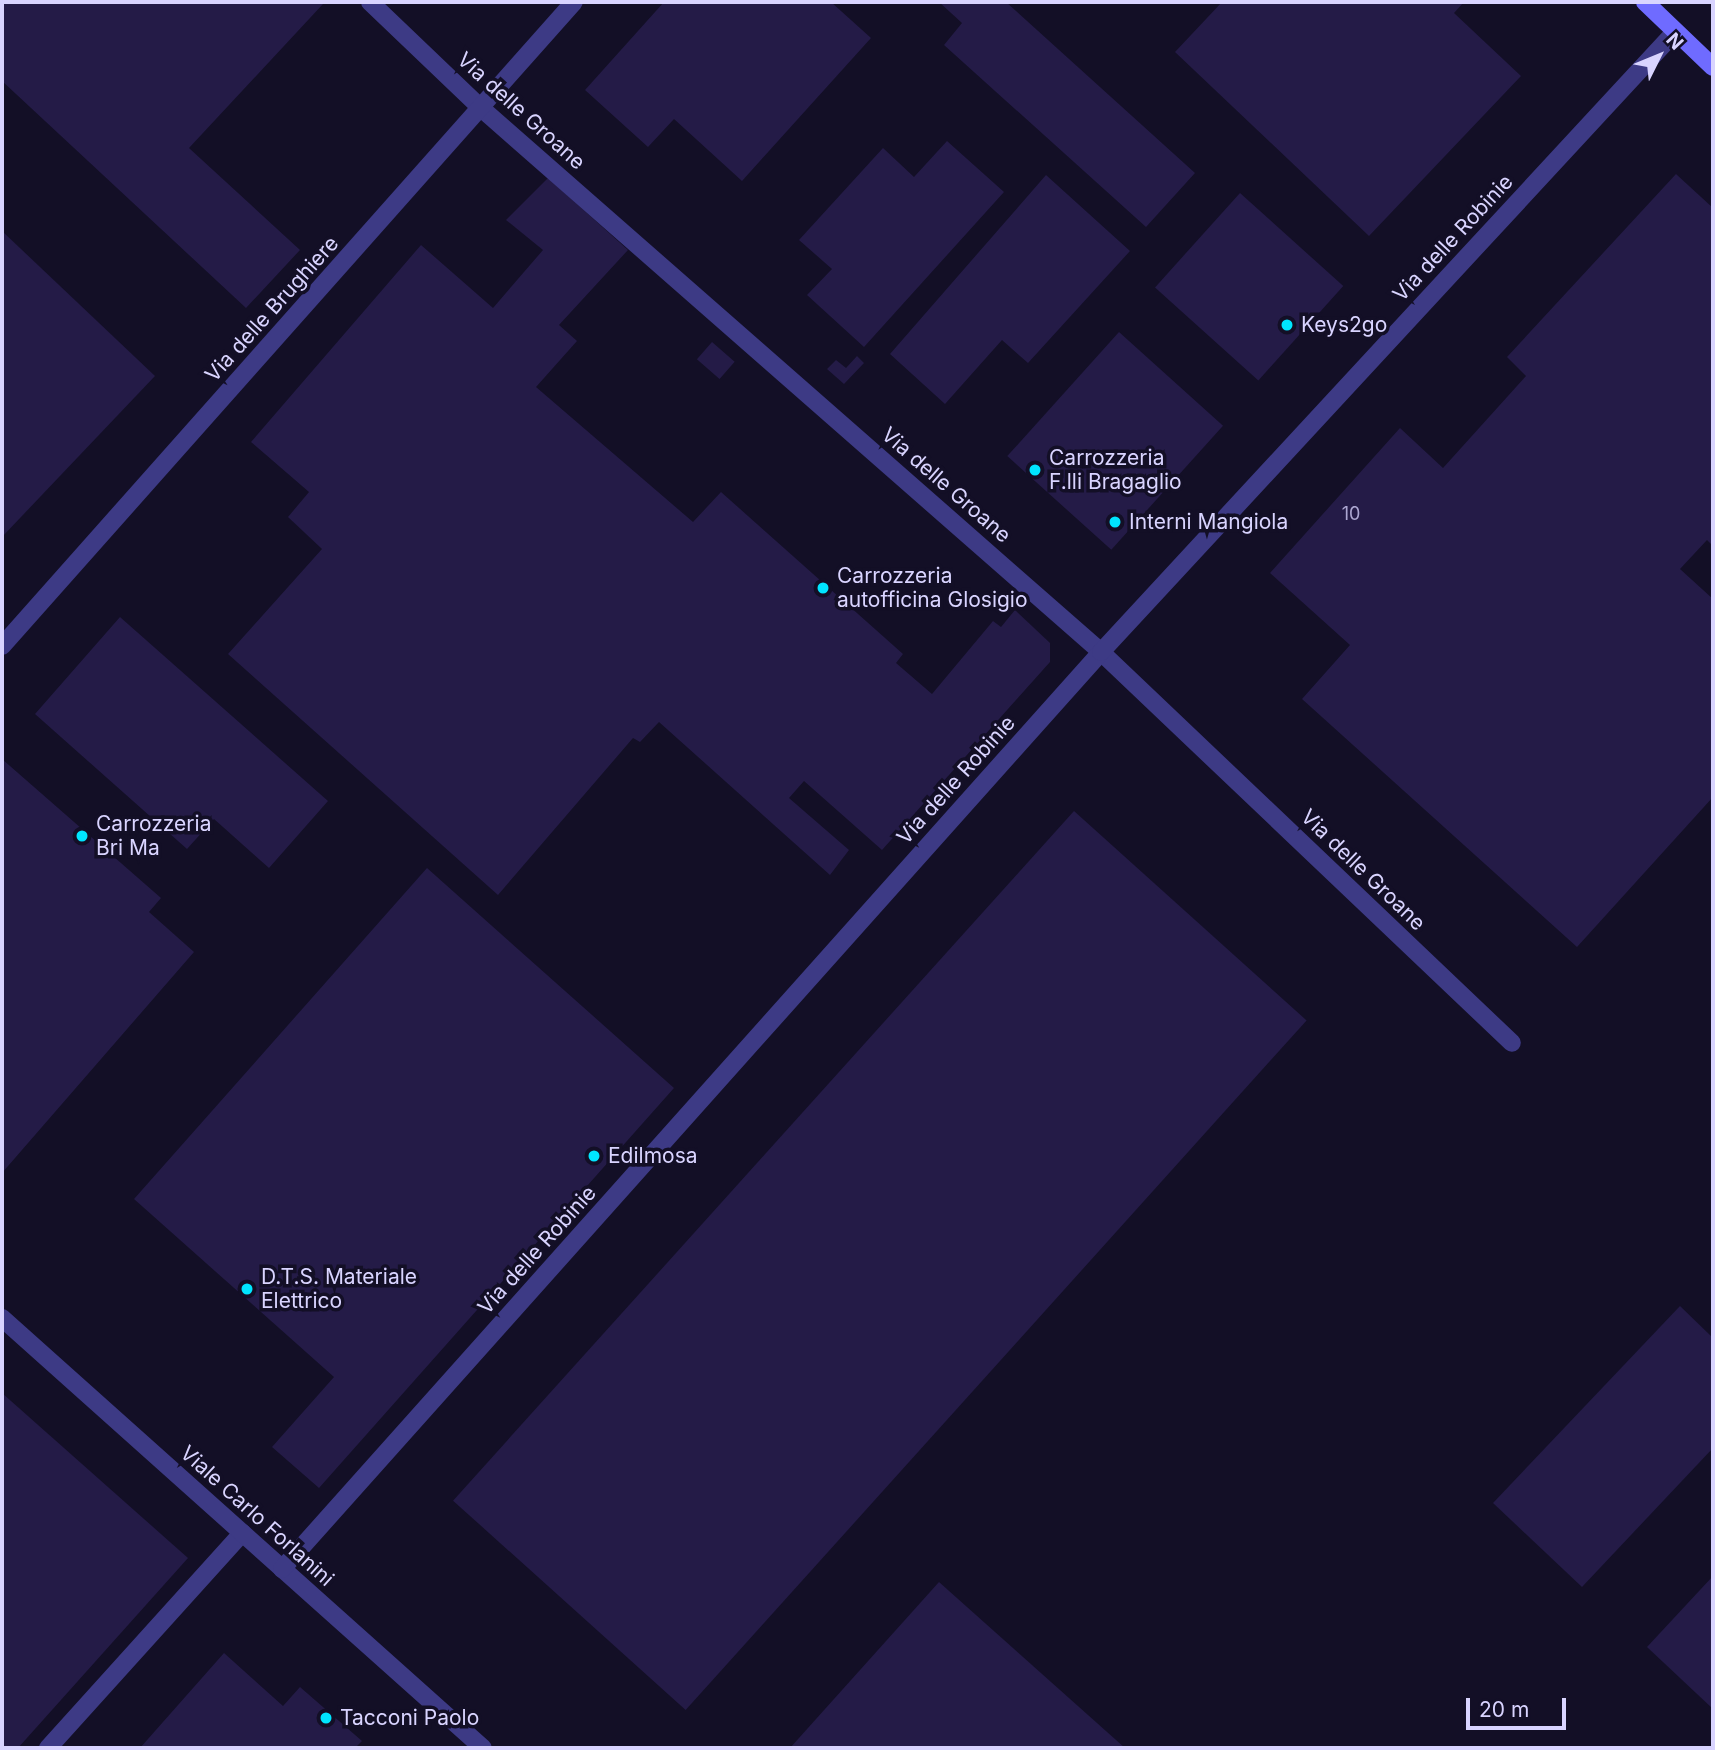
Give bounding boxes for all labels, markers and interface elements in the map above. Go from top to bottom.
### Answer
north arrow [1624,21,1694,91]
text: N [1661,28,1688,54]
street label: Via delle Groane [452,47,590,175]
street label: Via delle Robinie [1388,169,1518,307]
street label: Via delle Brughiere [200,231,344,387]
place label: Keys2go [1301,312,1387,338]
marker: Keys2go [1279,317,1295,333]
street label: Via delle Groane [876,422,1016,548]
place label: Carrozzeria F.lli Bragaglio [1049,445,1182,495]
marker: Carrozzeria F.lli Bragaglio [1027,462,1043,478]
house number: 10 [1342,503,1360,525]
place label: Interni Mangiola [1129,509,1288,535]
marker: Interni Mangiola [1107,514,1123,530]
place label: Carrozzeria autofficina Glosigio [837,563,1028,613]
marker: Carrozzeria autofficina Glosigio [815,580,831,596]
street label: Via delle Robinie [892,711,1020,849]
street label: Via delle Groane [1296,804,1430,936]
place label: Carrozzeria Bri Ma [96,811,211,861]
marker: Carrozzeria Bri Ma [74,828,90,844]
place label: Edilmosa [608,1143,698,1169]
marker: Edilmosa [586,1148,602,1164]
street label: Via delle Robinie [473,1181,601,1319]
place label: D.T.S. Materiale Elettrico [261,1264,417,1314]
marker: D.T.S. Materiale Elettrico [239,1281,255,1297]
street label: Viale Carlo Forlanini [175,1440,339,1592]
scale bar [1470,1684,1570,1728]
text: 20 m [1479,1697,1529,1722]
place label: Tacconi Paolo [340,1705,479,1731]
marker: Tacconi Paolo [318,1710,334,1726]

